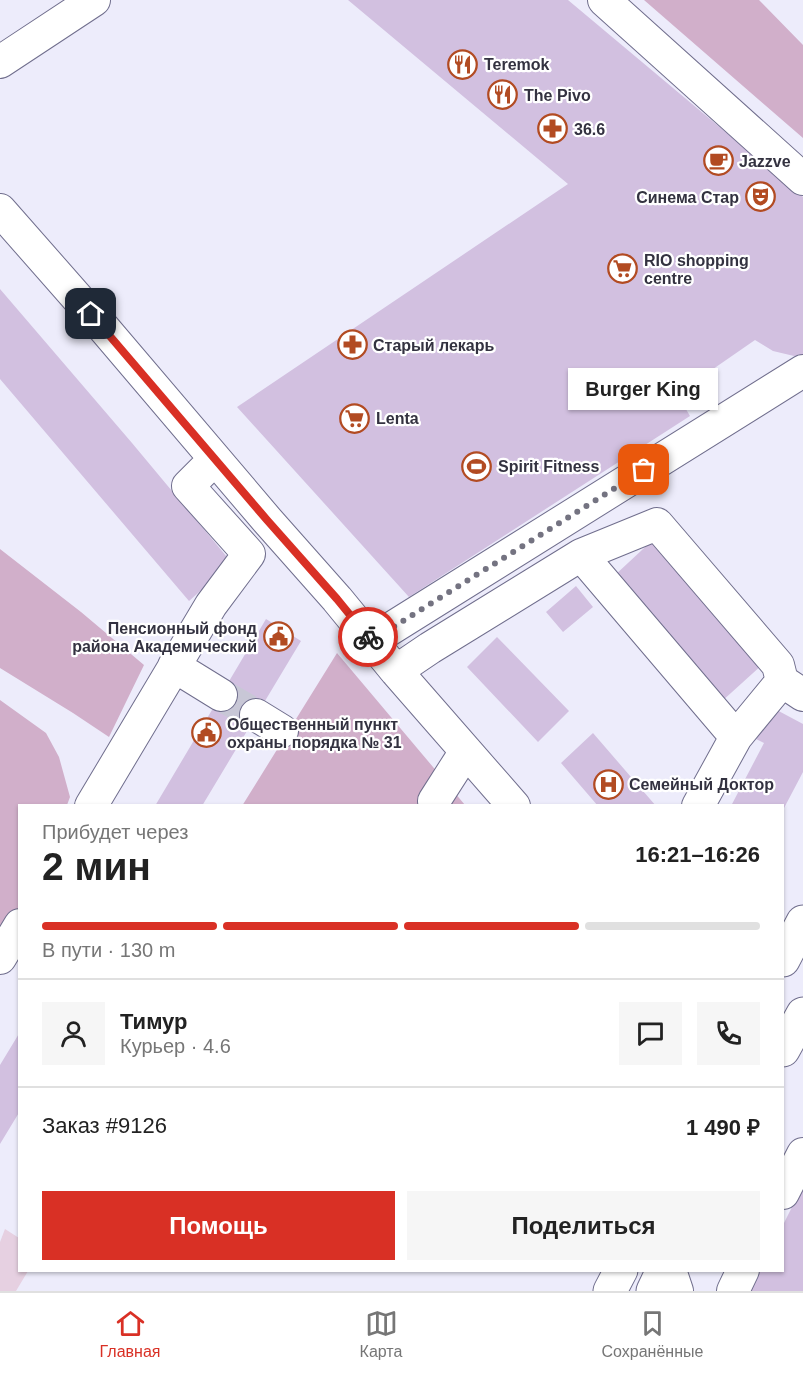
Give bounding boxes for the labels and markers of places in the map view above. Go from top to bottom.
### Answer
restaurant icon: Teremok [447,48,479,80]
place label: Teremok [484,56,550,73]
restaurant icon: The Pivo [487,79,519,111]
place label: The Pivo [524,87,591,104]
pharmacy icon: 36.6 [537,113,569,145]
place label: 36.6 [574,121,605,138]
cafe icon: Jazzve [702,145,734,177]
place label: Jazzve [739,153,791,170]
theatre icon: Синема Стар [744,181,776,213]
place label: Синема Стар [636,189,739,206]
place label: RIO shopping centre [644,252,749,287]
supermarket icon: RIO shopping centre [607,253,639,285]
pin [65,288,116,339]
pharmacy icon: Старый лекарь [336,329,368,361]
place label: Старый лекарь [373,337,495,354]
callout: Burger King [569,368,719,410]
supermarket icon: Lenta [339,402,371,434]
place label: Lenta [376,410,419,427]
pin [618,444,669,495]
sports icon: Spirit Fitness [461,450,493,482]
place label: Spirit Fitness [498,458,599,475]
place label: Пенсионный фонд района Академический [72,620,257,655]
public building icon: Пенсионный фонд района Академический [262,621,294,653]
place label: Общественный пункт охраны порядка № 31 [227,716,402,751]
public building icon: Общественный пункт охраны порядка № 31 [190,717,222,749]
hospital icon: Семейный Доктор [592,768,624,800]
place label: Семейный Доктор [629,776,774,793]

